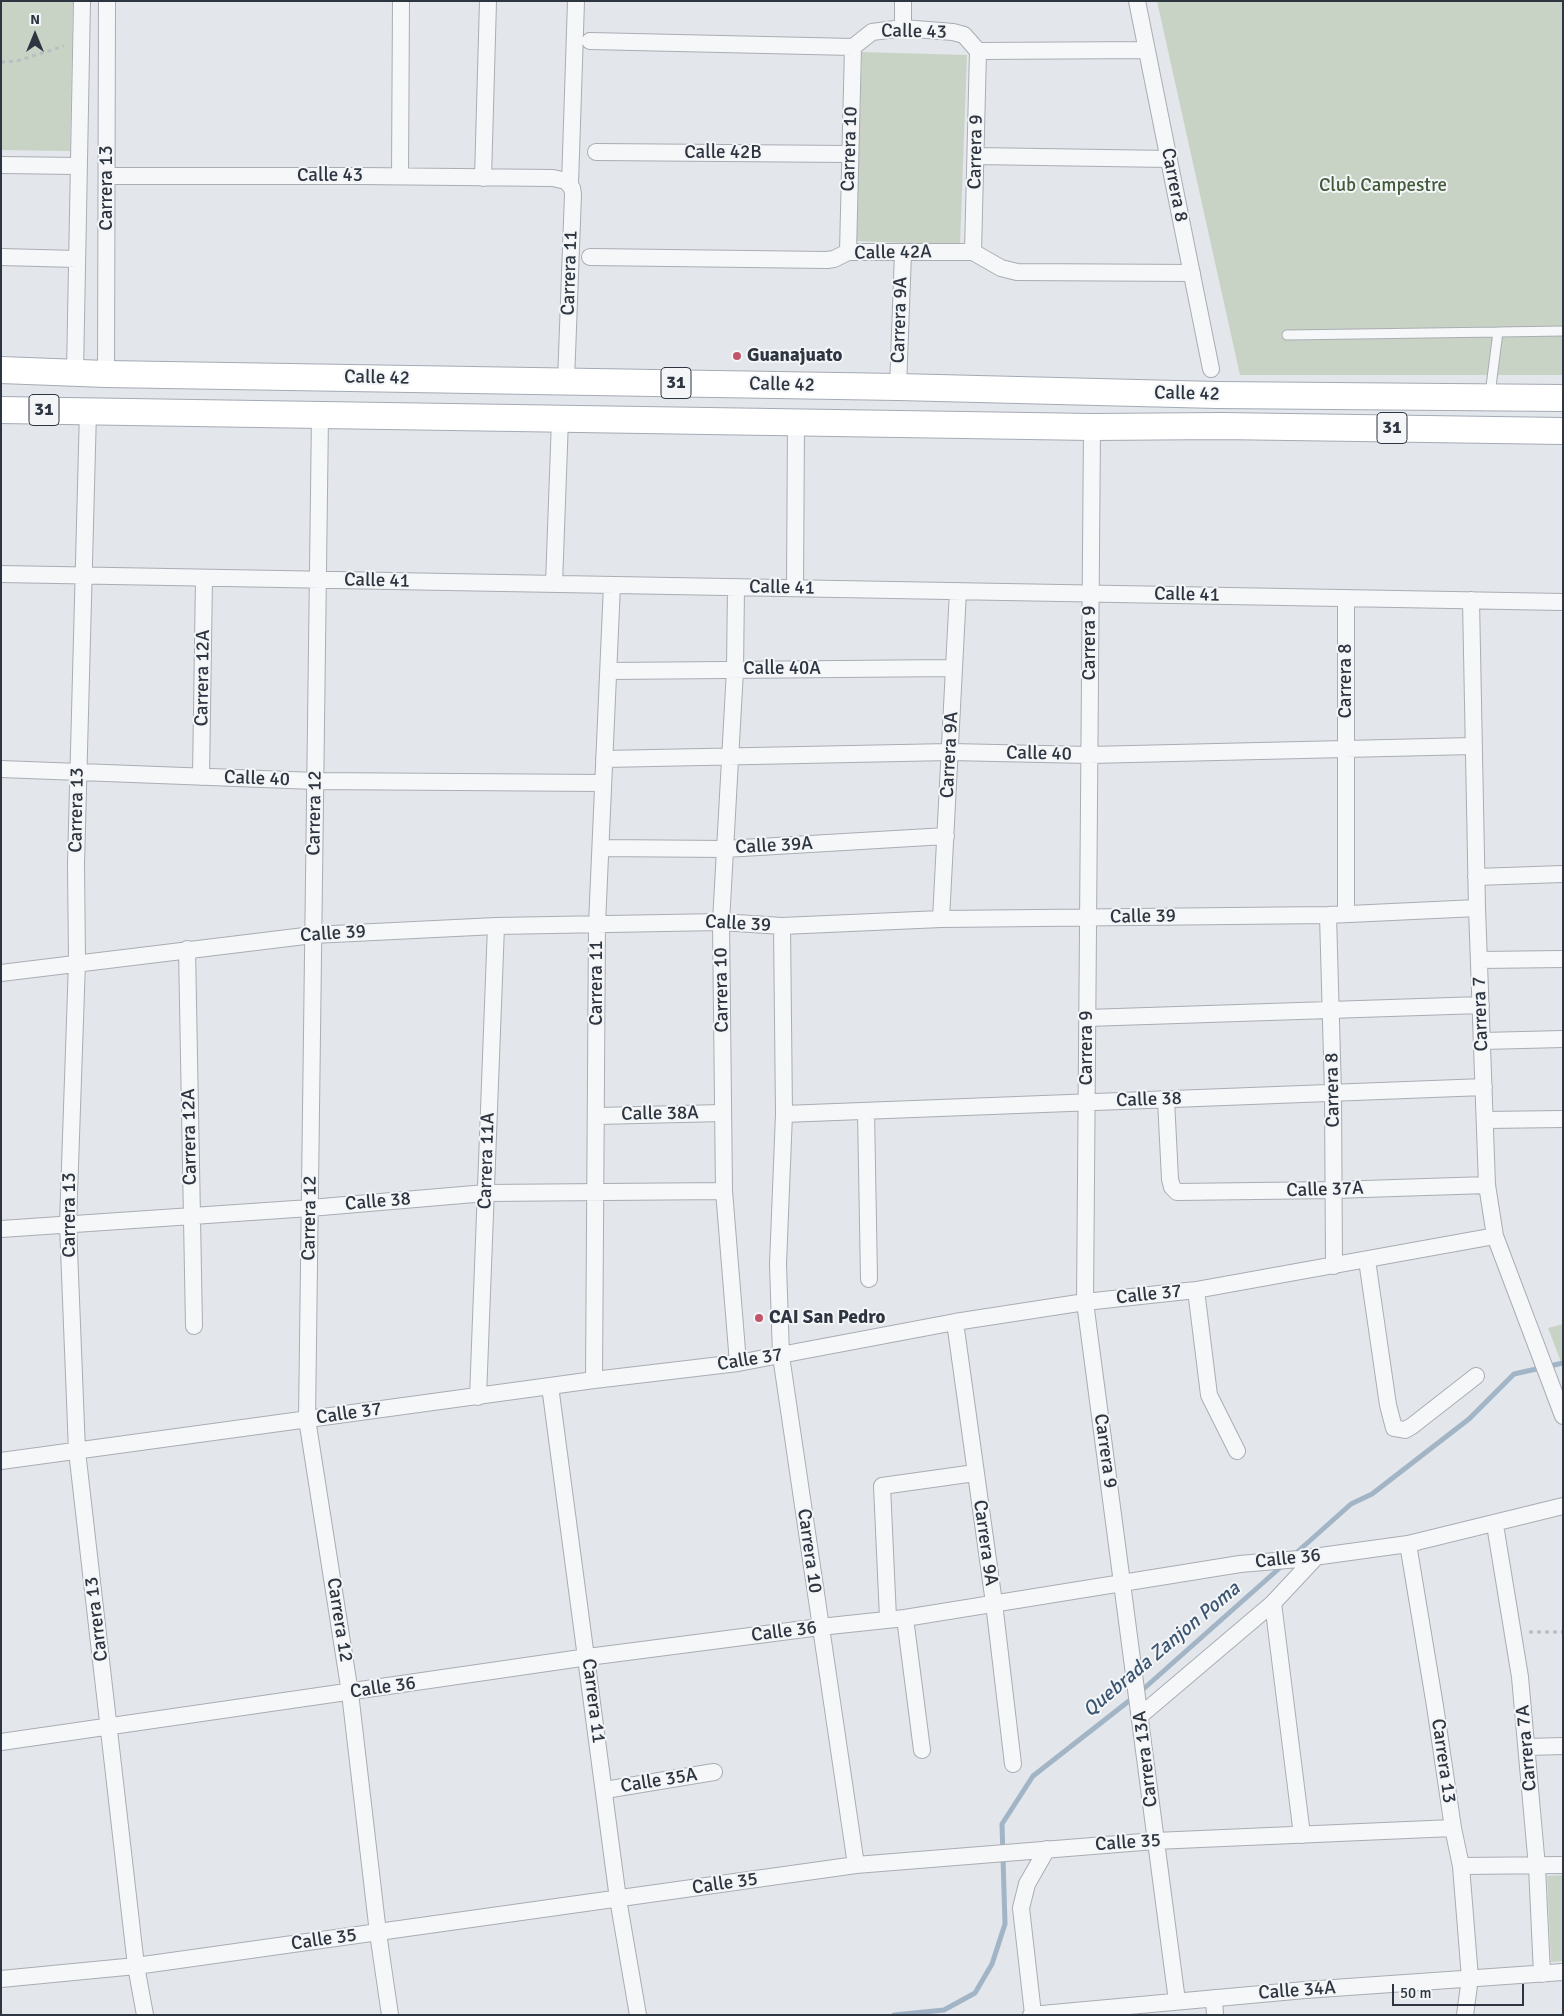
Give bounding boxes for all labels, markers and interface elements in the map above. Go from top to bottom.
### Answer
north arrow [10,10,60,60]
text: N [30,11,40,28]
street label: Calle 43 [881,20,947,44]
street label: Carrera 10 [837,106,863,192]
street label: Carrera 9 [964,114,988,190]
street label: Calle 42B [684,142,762,164]
street label: Carrera 13 [96,145,118,231]
street label: Carrera 8 [1156,146,1192,224]
street label: Calle 43 [297,165,363,187]
park label: Club Campestre [1319,175,1447,197]
street label: Carrera 11 [557,230,583,316]
street label: Calle 42A [854,241,932,265]
street label: Carrera 9A [887,276,913,364]
place label: Guanajuato [747,345,843,367]
marker: Guanajuato [731,350,743,362]
street label: Calle 42 [344,366,410,390]
road number: 31 [661,368,691,398]
street label: Calle 42 [749,373,815,397]
street label: Calle 42 [1154,382,1220,406]
road number: 31 [29,394,59,426]
road number: 31 [1377,412,1407,443]
street label: Calle 41 [344,569,410,593]
street label: Calle 41 [749,576,815,600]
street label: Calle 41 [1154,583,1220,607]
street label: Carrera 9 [1079,605,1101,681]
street label: Carrera 12A [191,629,215,727]
street label: Carrera 8 [1335,643,1357,719]
street label: Calle 40A [743,658,821,680]
street label: Carrera 9A [936,711,964,799]
street label: Calle 40 [1006,742,1072,766]
street label: Calle 40 [224,766,290,792]
street label: Carrera 13 [65,767,89,853]
street label: Carrera 12 [303,770,327,856]
street label: Calle 39A [735,833,813,859]
street label: Calle 39 [1110,905,1176,929]
street label: Calle 39 [704,911,772,937]
street label: Calle 39 [299,920,367,948]
street label: Carrera 11 [586,940,608,1026]
street label: Carrera 10 [710,947,734,1033]
street label: Carrera 7 [1468,976,1494,1052]
street label: Carrera 9 [1076,1010,1098,1086]
street label: Carrera 8 [1321,1052,1345,1128]
street label: Calle 38 [1116,1087,1182,1113]
street label: Carrera 12A [178,1088,202,1186]
street label: Calle 38A [621,1102,699,1126]
street label: Carrera 11A [474,1112,500,1210]
street label: Carrera 13 [59,1172,81,1258]
street label: Carrera 12 [298,1175,322,1261]
street label: Calle 37A [1286,1177,1364,1203]
street label: Calle 38 [344,1188,412,1216]
street label: Calle 37 [1115,1280,1183,1310]
place label: CAI San Pedro [769,1307,885,1329]
marker: CAI San Pedro [753,1312,765,1324]
street label: Calle 37 [716,1344,784,1376]
street label: Calle 37 [315,1398,383,1430]
street label: Carrera 9 [1088,1412,1122,1490]
street label: Carrera 9A [968,1499,1002,1587]
street label: Carrera 10 [792,1507,826,1595]
street label: Calle 36 [1254,1544,1322,1574]
street label: Carrera 13 [80,1575,114,1663]
street label: Carrera 12 [321,1576,357,1664]
water label: Quebrada Zanjon Poma [1079,1577,1245,1723]
street label: Calle 36 [750,1617,818,1647]
street label: Carrera 11 [576,1657,610,1745]
street label: Calle 36 [349,1672,417,1704]
street label: Carrera 7A [1512,1704,1542,1792]
street label: Carrera 13A [1129,1710,1163,1808]
street label: Carrera 13 [1426,1717,1460,1805]
street label: Calle 35A [619,1764,699,1798]
street label: Calle 35 [1094,1829,1162,1857]
street label: Calle 35 [691,1868,759,1900]
street label: Calle 35 [290,1924,358,1956]
scale bar [1394,1974,1526,2006]
street label: Calle 34A [1258,1977,1336,2005]
text: 50 m [1400,1984,1431,2002]

